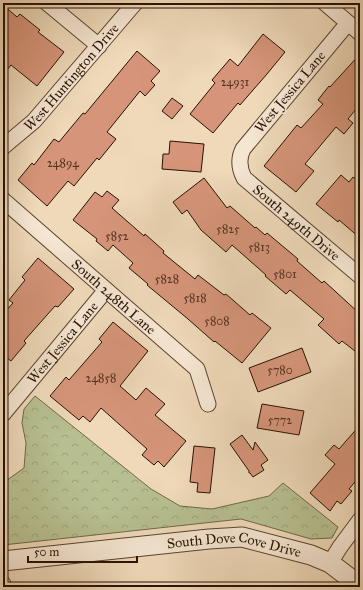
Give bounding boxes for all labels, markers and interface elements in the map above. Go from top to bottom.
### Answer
street label: West Huntington Drive [20,20,122,134]
street label: West Jessica Lane [251,48,330,137]
house number: 24931 [221,75,250,89]
house number: 24894 [47,156,79,170]
street label: South 249th Drive [249,181,344,264]
house number: 5825 [216,222,240,236]
house number: 5852 [105,229,129,243]
house number: 5813 [248,240,270,254]
street label: South 248th Lane [68,255,160,338]
house number: 5801 [273,267,297,281]
house number: 5828 [155,272,179,286]
house number: 5818 [183,291,207,305]
street label: West Jessica Lane [23,298,101,387]
house number: 5808 [204,314,230,328]
house number: 5780 [267,363,293,377]
house number: 24858 [86,371,116,385]
house number: 5772 [268,413,292,427]
street label: South Dove Cove Drive [166,528,303,561]
scale bar [28,538,137,564]
text: 50 m [34,545,59,559]

